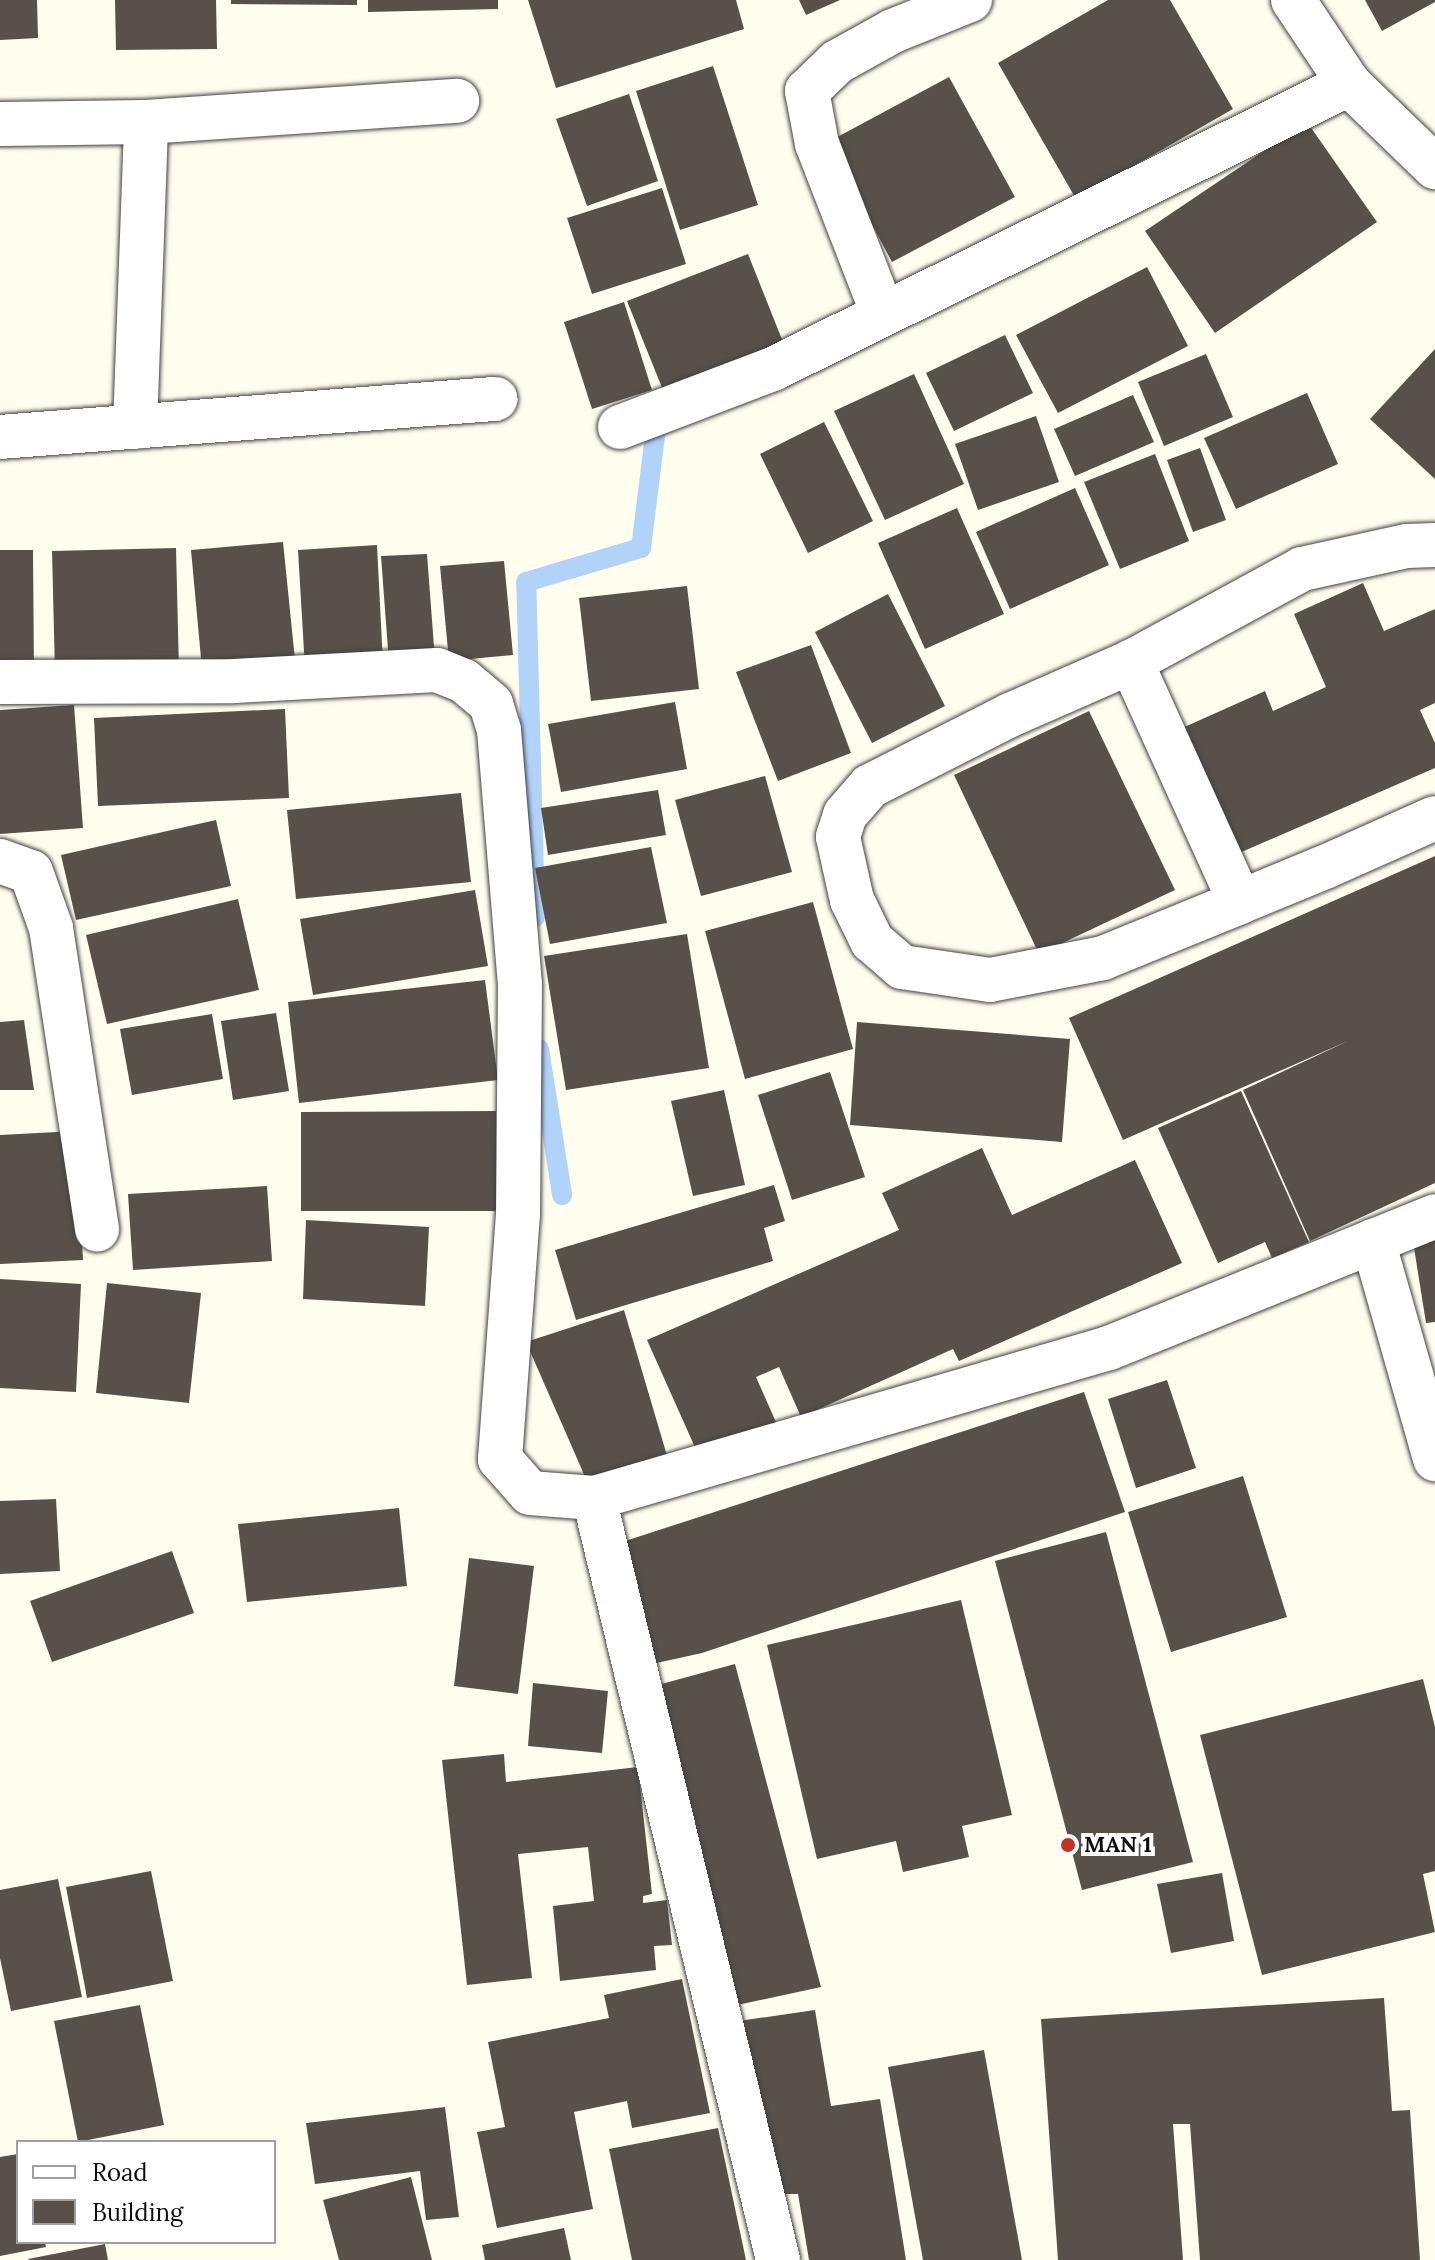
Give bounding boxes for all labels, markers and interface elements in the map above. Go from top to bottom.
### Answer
place label: MAN 1 [1084,1832,1152,1858]
marker: MAN 1 [1059,1836,1077,1854]
legend [16,2140,276,2244]
text: Road [92,2157,148,2188]
text: Building [92,2197,183,2228]

